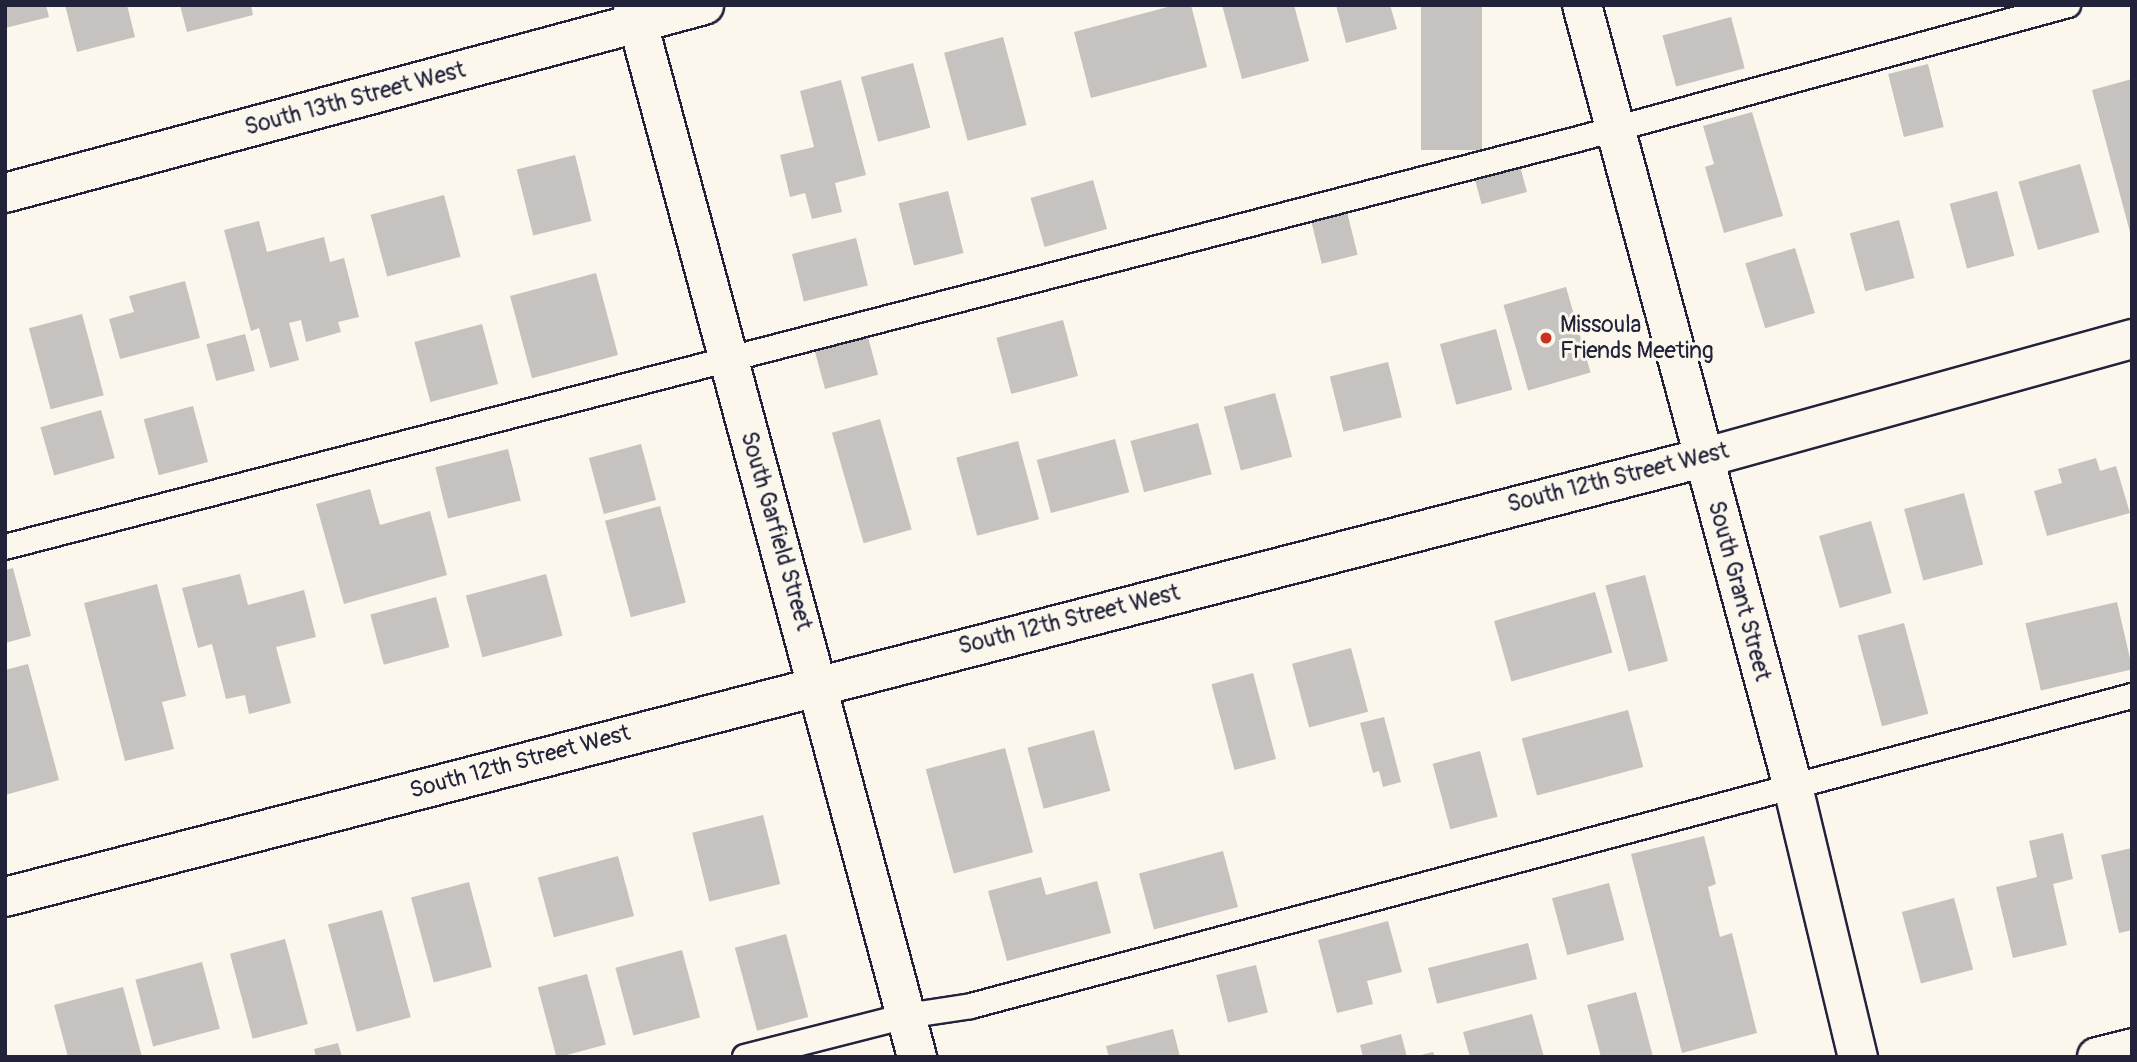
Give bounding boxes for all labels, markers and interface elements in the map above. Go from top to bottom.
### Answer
street label: South 13th Street West [242,56,468,142]
place label: Missoula Friends Meeting [1560,311,1714,365]
marker: Missoula Friends Meeting [1538,330,1554,346]
street label: South Garfield Street [734,428,818,634]
street label: South 12th Street West [1504,437,1732,519]
street label: South Grant Street [1702,498,1776,684]
street label: South 12th Street West [955,579,1183,661]
street label: South 12th Street West [407,719,633,805]

